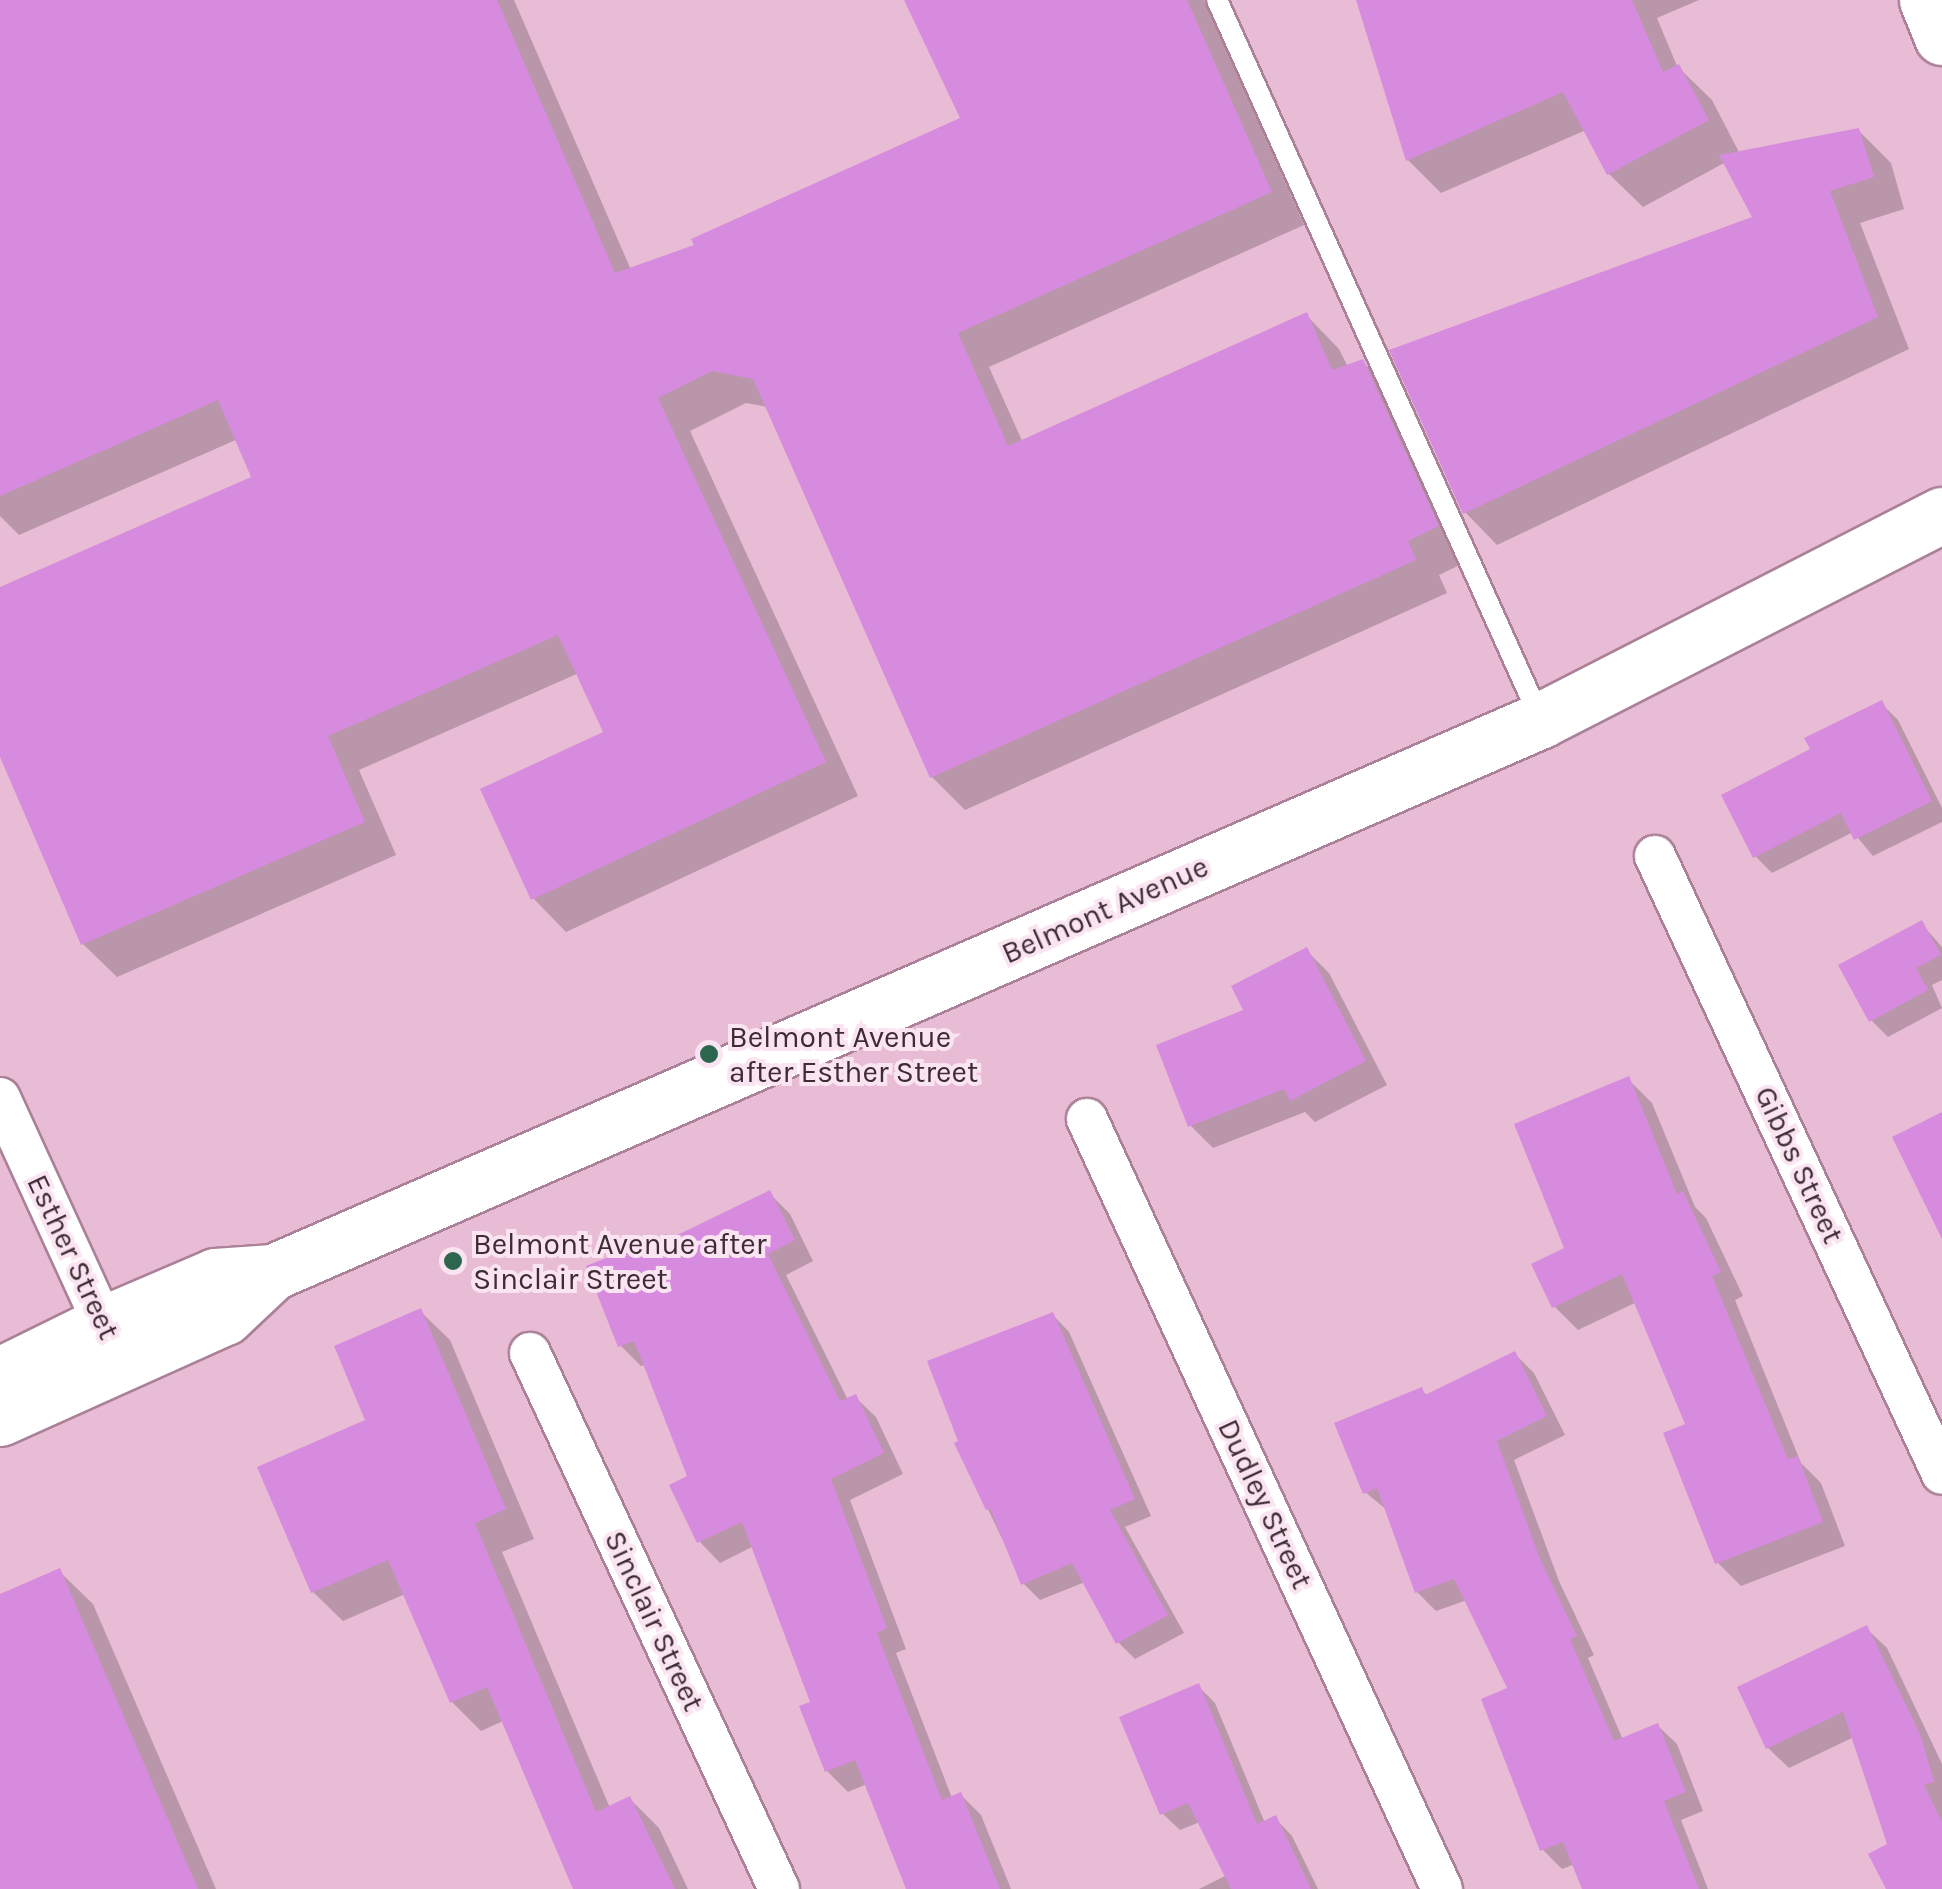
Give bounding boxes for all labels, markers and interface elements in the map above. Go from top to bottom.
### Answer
street label: Belmont Avenue [996,848,1214,972]
place label: Belmont Avenue after Esther Street [729,1019,978,1090]
marker: Belmont Avenue after Esther Street [698,1043,720,1065]
street label: Gibbs Street [1747,1081,1851,1249]
street label: Esther Street [19,1169,127,1345]
place label: Belmont Avenue after Sinclair Street [473,1226,767,1296]
marker: Belmont Avenue after Sinclair Street [442,1250,464,1272]
street label: Dudley Street [1210,1413,1320,1595]
street label: Sinclair Street [597,1525,711,1717]

